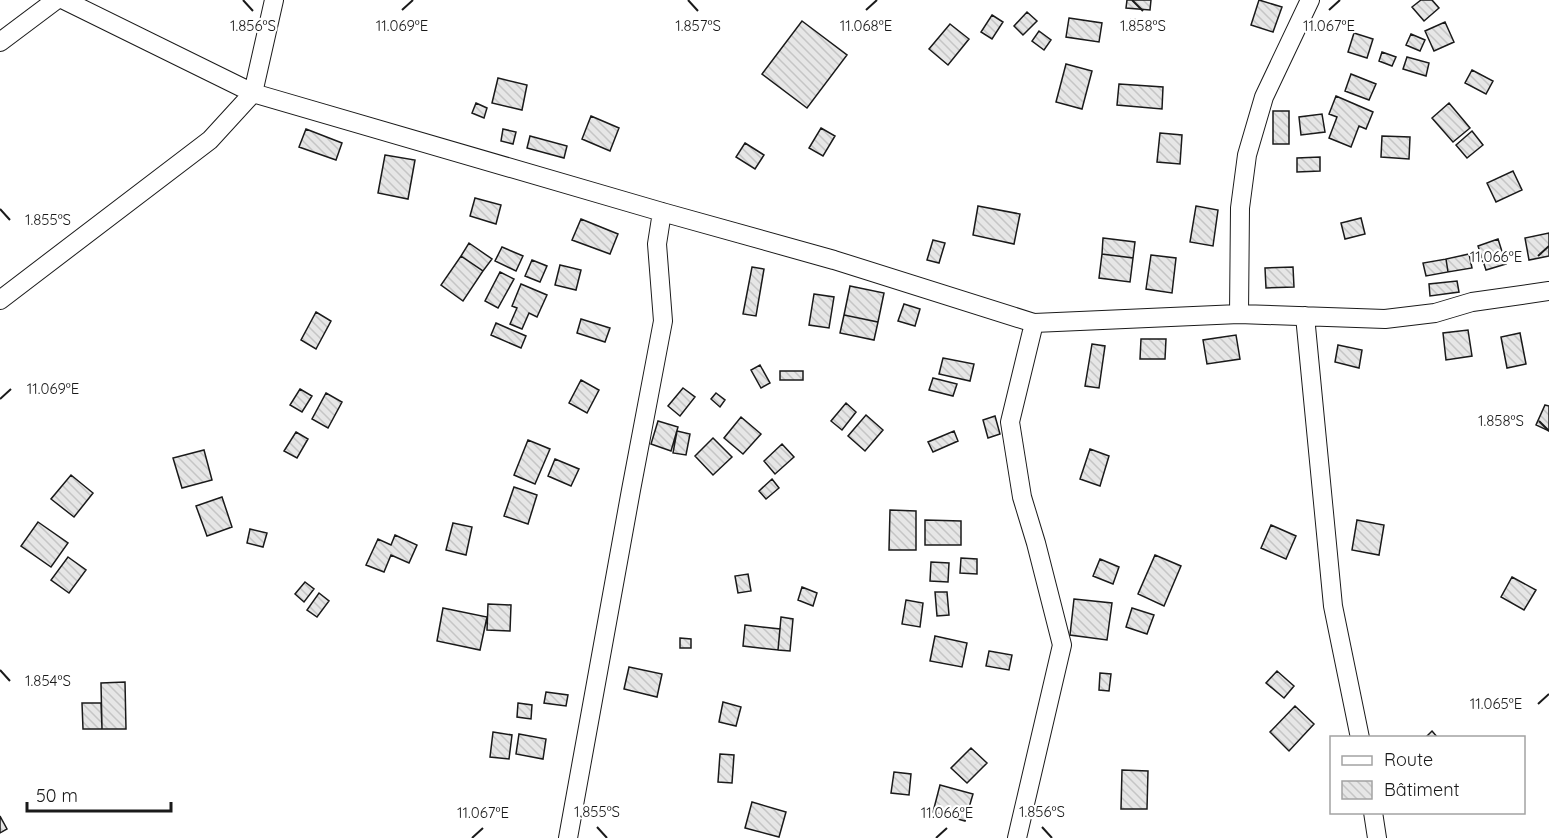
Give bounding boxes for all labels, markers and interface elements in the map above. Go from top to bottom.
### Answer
text: 1.856°S [230,16,276,35]
text: 11.069°E [376,16,428,35]
text: 1.857°S [675,16,721,35]
text: 11.068°E [840,16,892,35]
text: 1.858°S [1120,16,1166,35]
text: 11.067°E [1303,16,1355,35]
text: 1.855°S [25,210,71,229]
text: 11.066°E [1470,247,1522,266]
text: 11.069°E [27,379,79,398]
text: 1.858°S [1478,411,1524,430]
text: 1.854°S [25,671,71,690]
text: 11.065°E [1470,694,1522,713]
legend [1330,736,1525,814]
text: Route [1384,748,1433,771]
scale bar [27,775,171,813]
text: Bâtiment [1384,778,1460,801]
text: 50 m [36,784,78,807]
text: 1.855°S [574,802,620,821]
text: 1.856°S [1019,802,1065,821]
text: 11.067°E [457,803,509,822]
text: 11.066°E [921,803,973,822]

